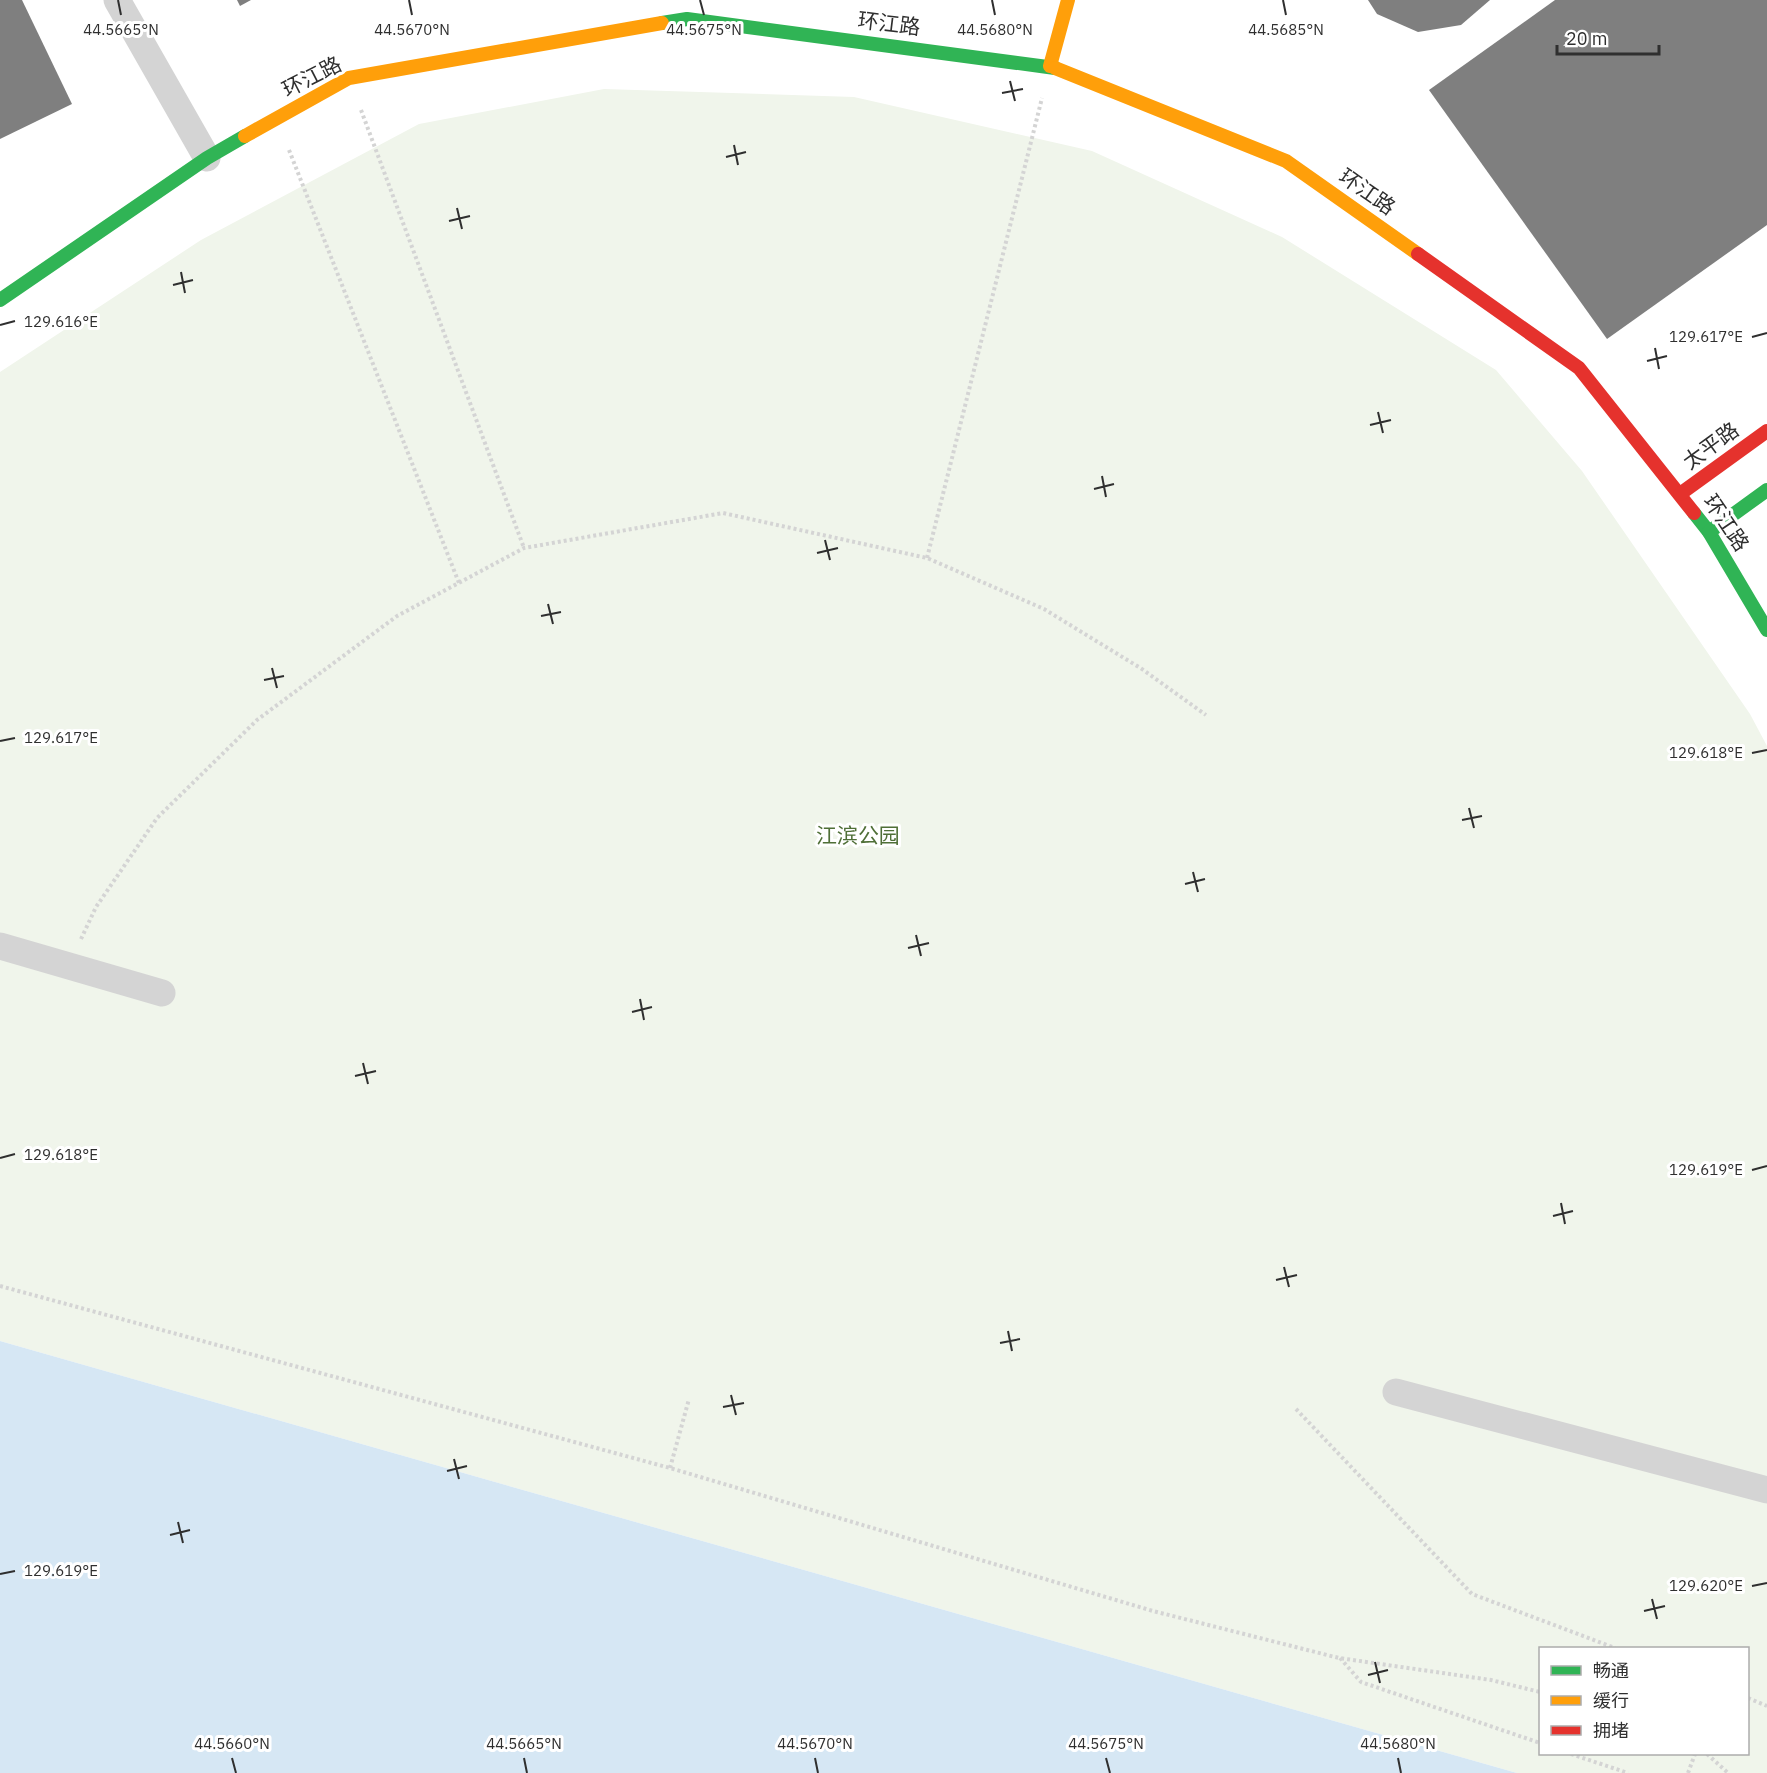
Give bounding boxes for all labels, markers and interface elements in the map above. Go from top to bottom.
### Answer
street label: 环江路 [856,5,922,41]
scale bar [1557,18,1659,56]
text: 44.5665°N [83,20,159,39]
text: 44.5670°N [374,20,450,39]
text: 44.5675°N [666,20,742,39]
text: 44.5680°N [957,20,1033,39]
text: 44.5685°N [1248,20,1324,39]
text: 20 m [1566,27,1608,50]
street label: 环江路 [277,49,346,103]
street label: 环江路 [1334,162,1401,221]
text: 129.616°E [24,312,98,331]
text: 129.617°E [1669,327,1743,346]
street label: 太平路 [1677,415,1744,475]
street label: 环江路 [1698,488,1756,556]
text: 129.617°E [24,728,98,747]
text: 129.618°E [1669,743,1743,762]
park label: 江滨公园 [816,821,900,849]
text: 129.618°E [24,1145,98,1164]
text: 129.619°E [1669,1160,1743,1179]
text: 129.619°E [24,1561,98,1580]
text: 129.620°E [1669,1576,1743,1595]
legend [1539,1647,1749,1755]
text: 畅通 [1593,1659,1629,1682]
text: 缓行 [1593,1689,1629,1712]
text: 拥堵 [1593,1719,1629,1742]
text: 44.5660°N [194,1734,270,1753]
text: 44.5665°N [486,1734,562,1753]
text: 44.5670°N [777,1734,853,1753]
text: 44.5675°N [1068,1734,1144,1753]
text: 44.5680°N [1360,1734,1436,1753]

